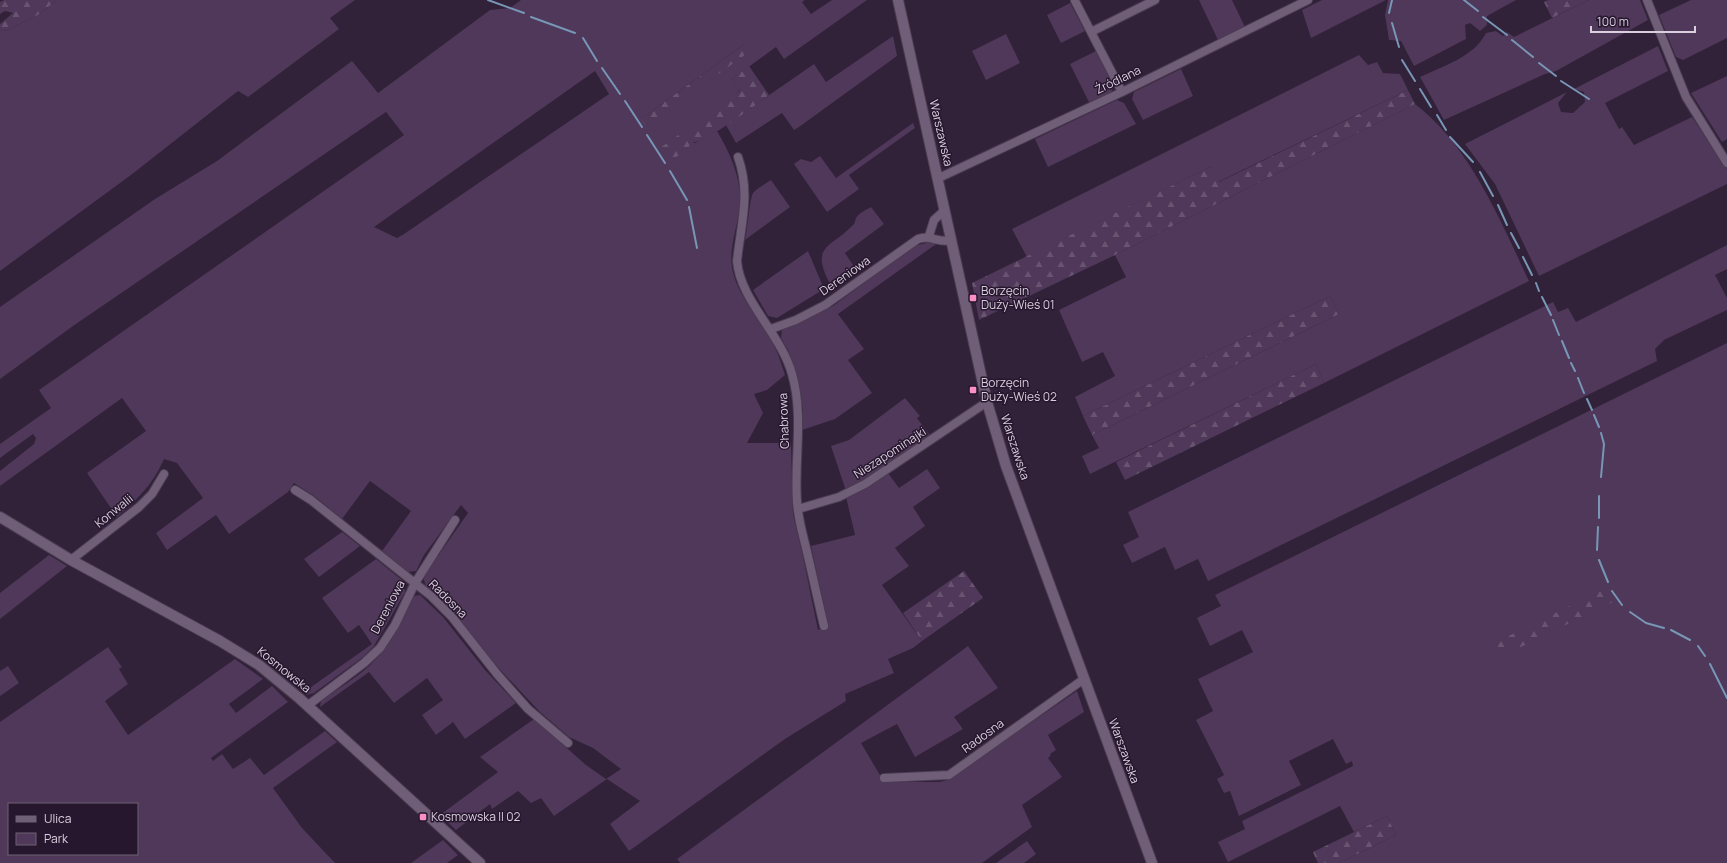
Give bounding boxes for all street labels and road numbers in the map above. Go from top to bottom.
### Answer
street label: Źródlana [1092,61,1144,98]
street label: Warszawska [926,98,957,168]
street label: Dereniowa [816,252,874,299]
street label: Chabrowa [774,393,793,449]
street label: Warszawska [997,412,1034,482]
street label: Niezapominajki [850,423,929,482]
street label: Konwalii [91,490,136,531]
street label: Radosna [425,575,472,622]
street label: Dereniowa [366,577,409,637]
street label: Kosmowska [254,643,315,697]
street label: Radosna [958,714,1007,757]
street label: Warszawska [1105,716,1144,786]

